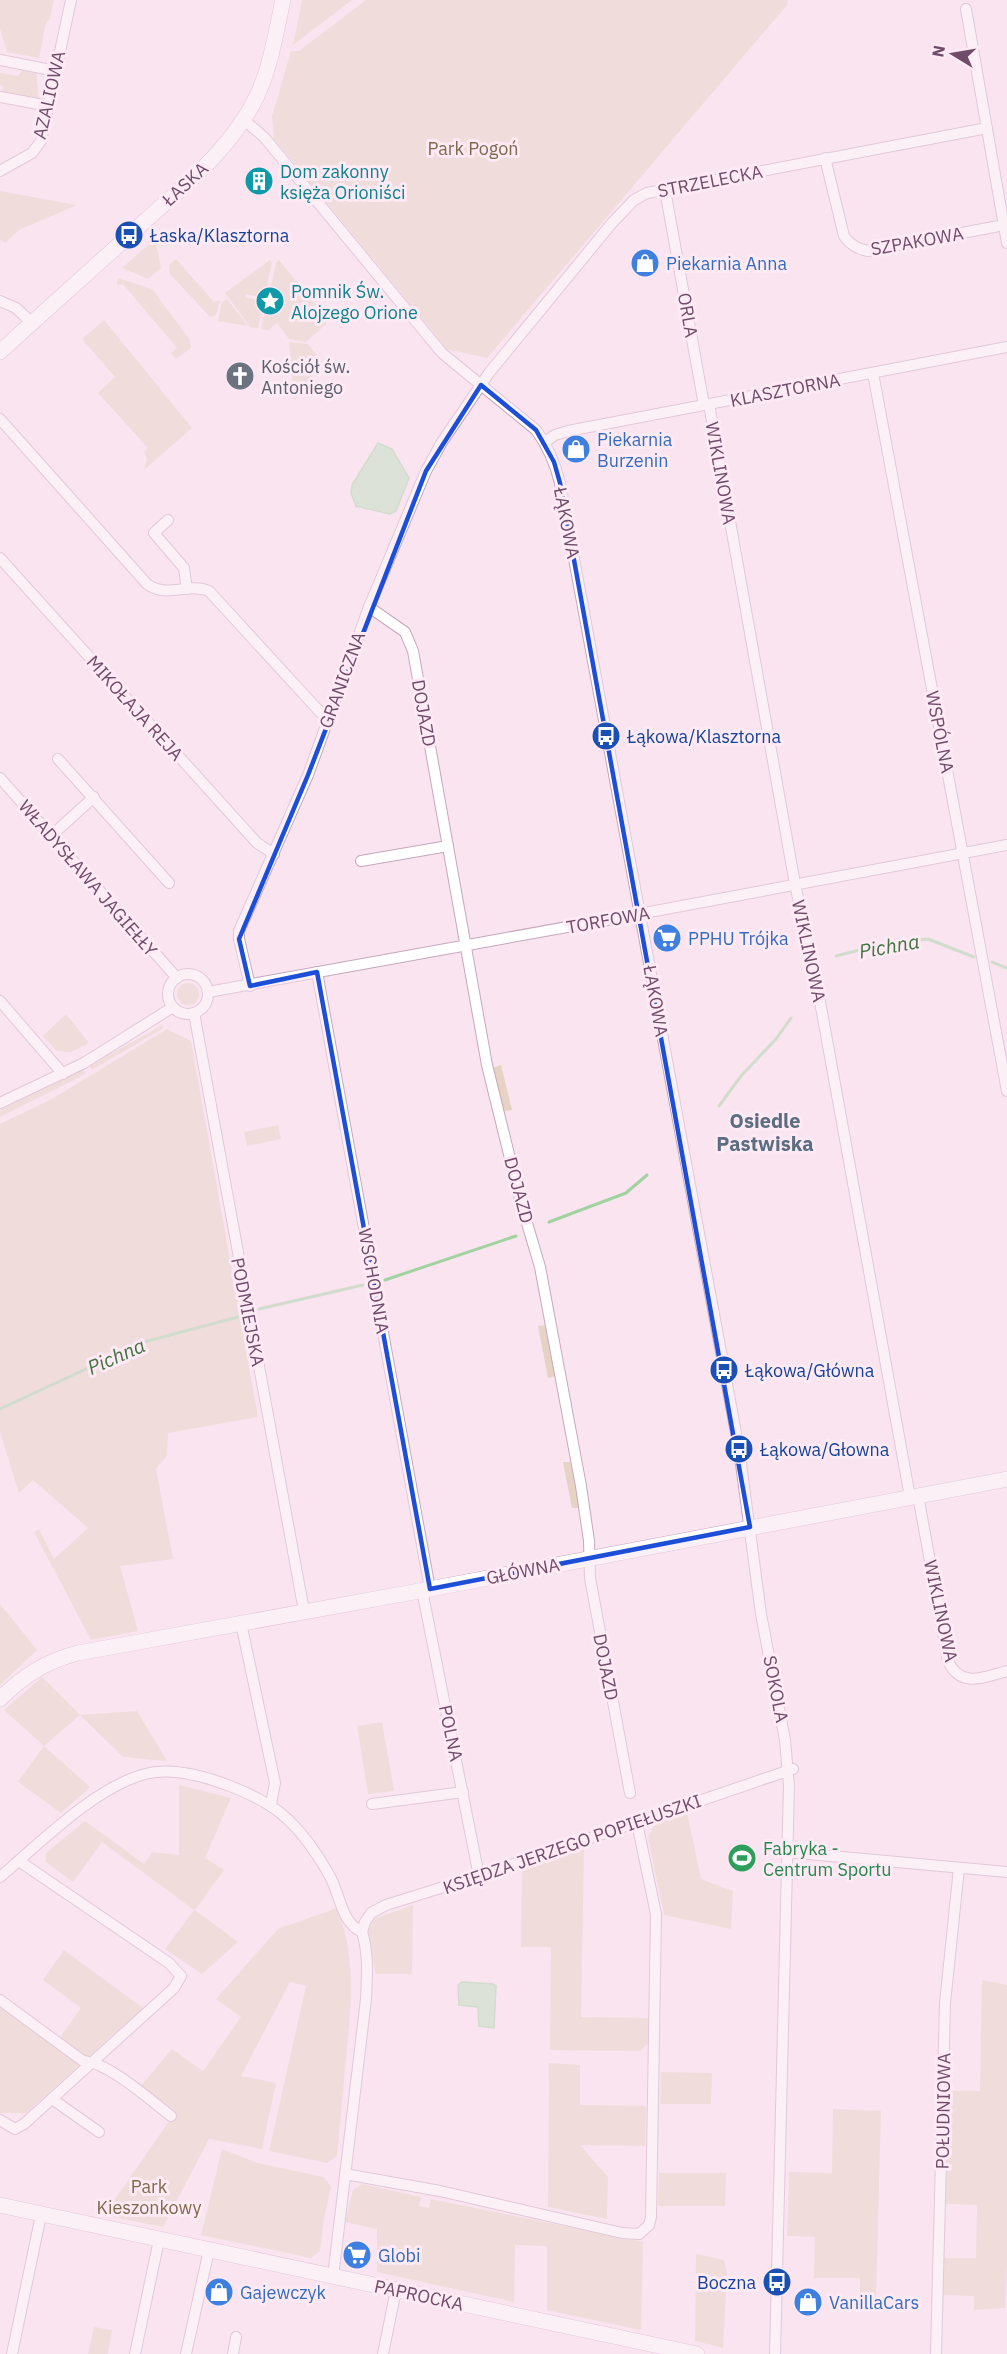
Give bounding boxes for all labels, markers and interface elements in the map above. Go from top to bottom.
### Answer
north arrow [923,24,983,84]
text: N [927,44,949,59]
street label: AZALIOWA [28,48,70,141]
park label: Park Pogoń [427,137,519,160]
street label: ŁASKA [157,157,213,212]
street label: STRZELECKA [655,159,765,202]
place label: Dom zakonny księża Orioniści [280,160,406,204]
building icon: Dom zakonny księża Orioniści [243,165,275,197]
bus stop icon: Łaska/Klasztorna [113,219,145,251]
street label: SZPAKOWA [869,221,966,260]
place label: Łaska/Klasztorna [149,224,290,247]
shop icon: Piekarnia Anna [629,247,661,279]
place label: Piekarnia Anna [666,252,787,275]
place label: Pomnik Św. Alojzego Orione [291,280,418,324]
place icon: Pomnik Św. Alojzego Orione [254,285,286,317]
street label: ORLA [673,291,703,340]
place label: Kościół św. Antoniego [261,355,350,399]
church icon: Kościół św. Antoniego [224,360,256,392]
street label: KLASZTORNA [728,368,842,412]
street label: WIKLINOWA [701,420,741,527]
place label: Piekarnia Burzenin [597,428,673,472]
shop icon: Piekarnia Burzenin [560,433,592,465]
street label: ŁĄKOWA [549,484,585,561]
street label: GRANICZNA [314,628,370,732]
street label: MIKOŁAJA REJA [82,651,189,766]
street label: DOJAZD [407,678,441,748]
street label: WSPÓLNA [921,689,959,776]
bus stop icon: Łąkowa/Klasztorna [590,720,622,752]
place label: Łąkowa/Klasztorna [626,725,781,748]
street label: WŁADYSŁAWA JAGIEŁŁY [14,795,163,961]
street label: WIKLINOWA [787,898,831,1005]
street label: TORFOWA [565,901,652,939]
supermarket icon: PPHU Trójka [651,922,683,954]
place label: PPHU Trójka [688,927,789,950]
water label: Pichna [857,927,921,965]
street label: ŁĄKOWA [638,962,674,1039]
district label: Osiedle Pastwiska [716,1107,814,1157]
street label: DOJAZD [499,1154,539,1226]
street label: WSCHODNIA [353,1226,395,1336]
street label: PODMIEJSKA [226,1256,270,1369]
water label: Pichna [83,1331,149,1381]
bus stop icon: Łąkowa/Główna [708,1354,740,1386]
place label: Łąkowa/Główna [744,1359,875,1382]
bus stop icon: Łąkowa/Głowna [723,1433,755,1465]
place label: Łąkowa/Głowna [759,1438,890,1461]
street label: GŁÓWNA [484,1553,562,1589]
street label: WIKLINOWA [919,1558,963,1665]
street label: DOJAZD [588,1632,624,1702]
street label: SOKOLA [758,1654,794,1725]
street label: POLNA [434,1703,468,1764]
street label: KSIĘDZA JERZEGO POPIEŁUSZKI [440,1789,704,1899]
place label: Fabryka - Centrum Sportu [763,1837,892,1881]
sports icon: Fabryka - Centrum Sportu [726,1842,758,1874]
street label: POŁUDNIOWA [930,2052,956,2170]
park label: Park Kieszonkowy [97,2175,201,2219]
supermarket icon: Globi [341,2239,373,2271]
place label: Globi [378,2244,420,2267]
bus stop icon: Boczna [761,2266,793,2298]
place label: Boczna [697,2271,756,2294]
street label: PAPROCKA [372,2274,466,2316]
shop icon: Gajewczyk [203,2276,235,2308]
place label: Gajewczyk [240,2281,327,2304]
shop icon: VanillaCars [792,2286,824,2318]
place label: VanillaCars [829,2291,919,2314]

